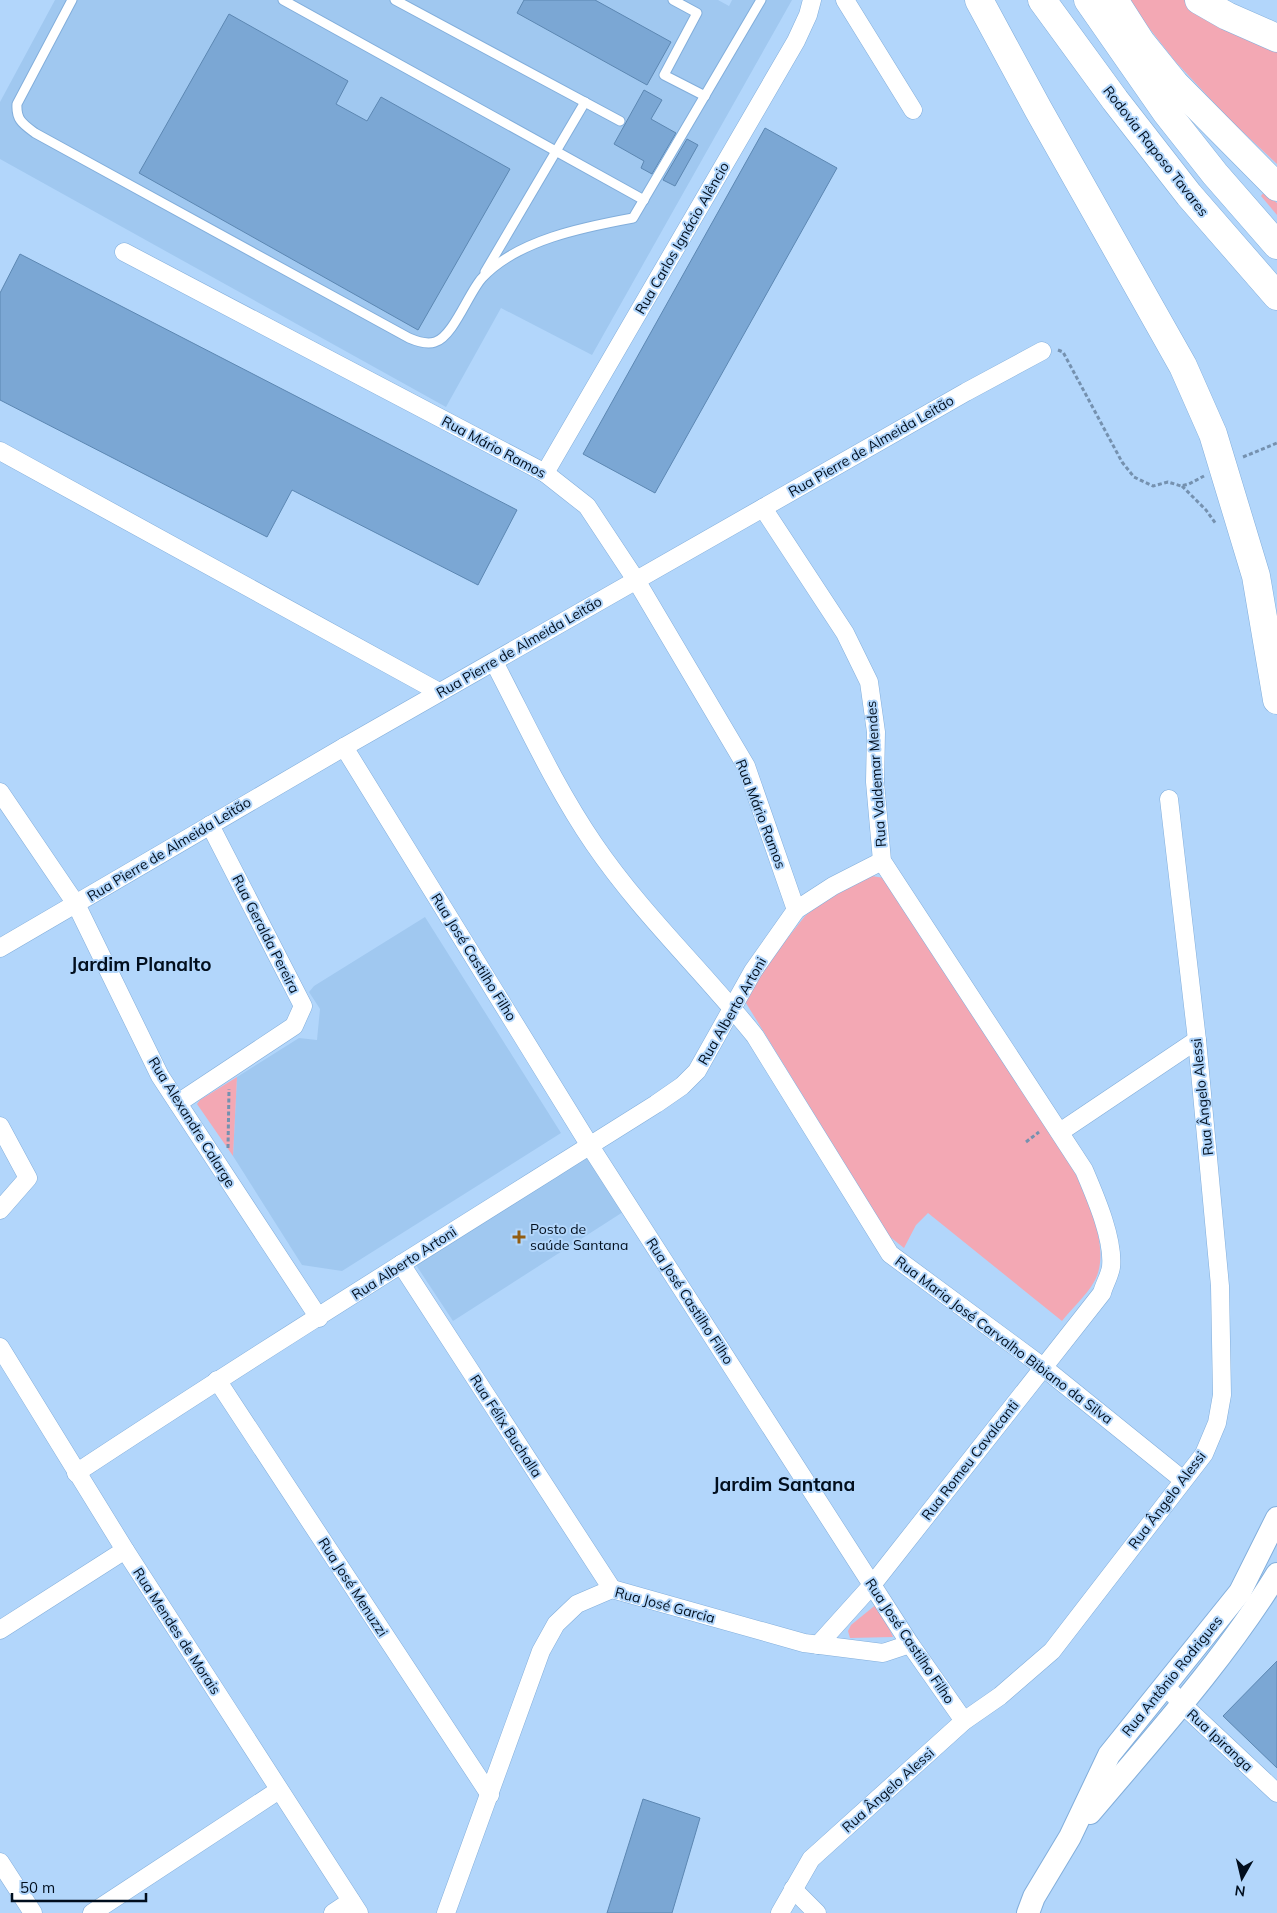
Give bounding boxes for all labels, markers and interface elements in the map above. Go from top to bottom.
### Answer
street label: Rodovia Raposo Tavares [1099,82,1213,220]
street label: Rua Carlos Ignácio Alêncio [631,159,733,317]
street label: Rua Pierre de Almeida Leitão [785,391,957,501]
street label: Rua Mário Ramos [439,412,549,482]
street label: Rua Pierre de Almeida Leitão [433,592,605,702]
street label: Rua Valdemar Mendes [862,700,890,848]
street label: Rua Mário Ramos [732,757,790,871]
street label: Rua Pierre de Almeida Leitão [84,793,254,905]
street label: Rua Geralda Pereira [228,872,304,996]
street label: Rua José Castilho Filho [427,890,521,1024]
district label: Jardim Planalto [71,952,211,976]
street label: Rua Alberto Artoni [694,954,770,1068]
street label: Rua Ângelo Alessi [1187,1037,1217,1157]
street label: Rua Alexandre Calarge [145,1054,239,1190]
place label: Posto de saúde Santana [530,1220,628,1254]
street label: Rua Alberto Artoni [348,1222,460,1304]
marker: Posto de saúde Santana [512,1230,526,1244]
street label: Rua José Castilho Filho [642,1234,738,1368]
street label: Rua Maria José Carvalho Bibiano da Silva [892,1252,1116,1428]
street label: Rua Félix Buchalla [466,1371,546,1481]
street label: Rua Romeu Cavalcanti [918,1396,1022,1524]
street label: Rua Ângelo Alessi [1124,1448,1210,1552]
district label: Jardim Santana [713,1472,855,1496]
street label: Rua José Menuzzi [314,1534,392,1640]
street label: Rua Mendes de Morais [129,1564,225,1698]
street label: Rua José Castilho Filho [861,1575,959,1707]
street label: Rua José Garcia [613,1583,717,1627]
street label: Rua Antônio Rodrigues [1118,1612,1226,1740]
street label: Rua Ipiranga [1183,1705,1257,1775]
street label: Rua Ângelo Alessi [838,1744,938,1836]
north arrow [1217,1853,1267,1903]
scale bar [12,1870,146,1902]
text: 50 m [20,1878,55,1897]
text: N [1234,1881,1247,1901]

